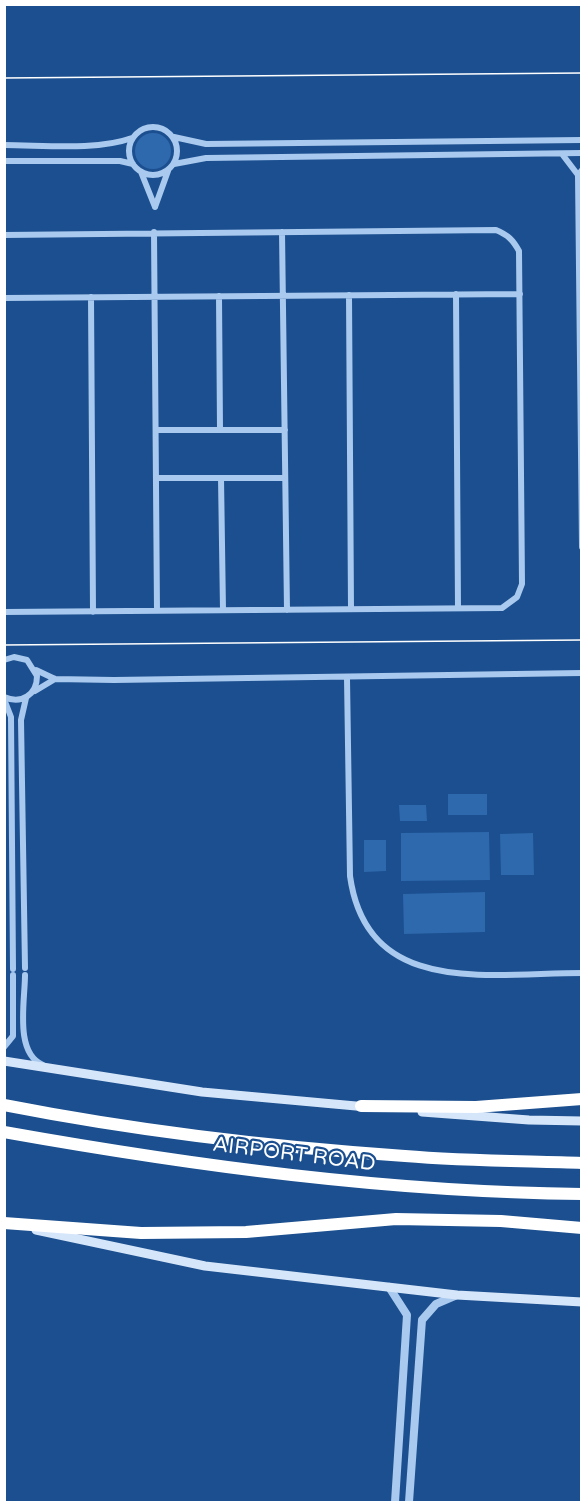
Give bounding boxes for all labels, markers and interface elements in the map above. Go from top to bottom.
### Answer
street label: AIRPORT ROAD [211,1132,377,1178]

